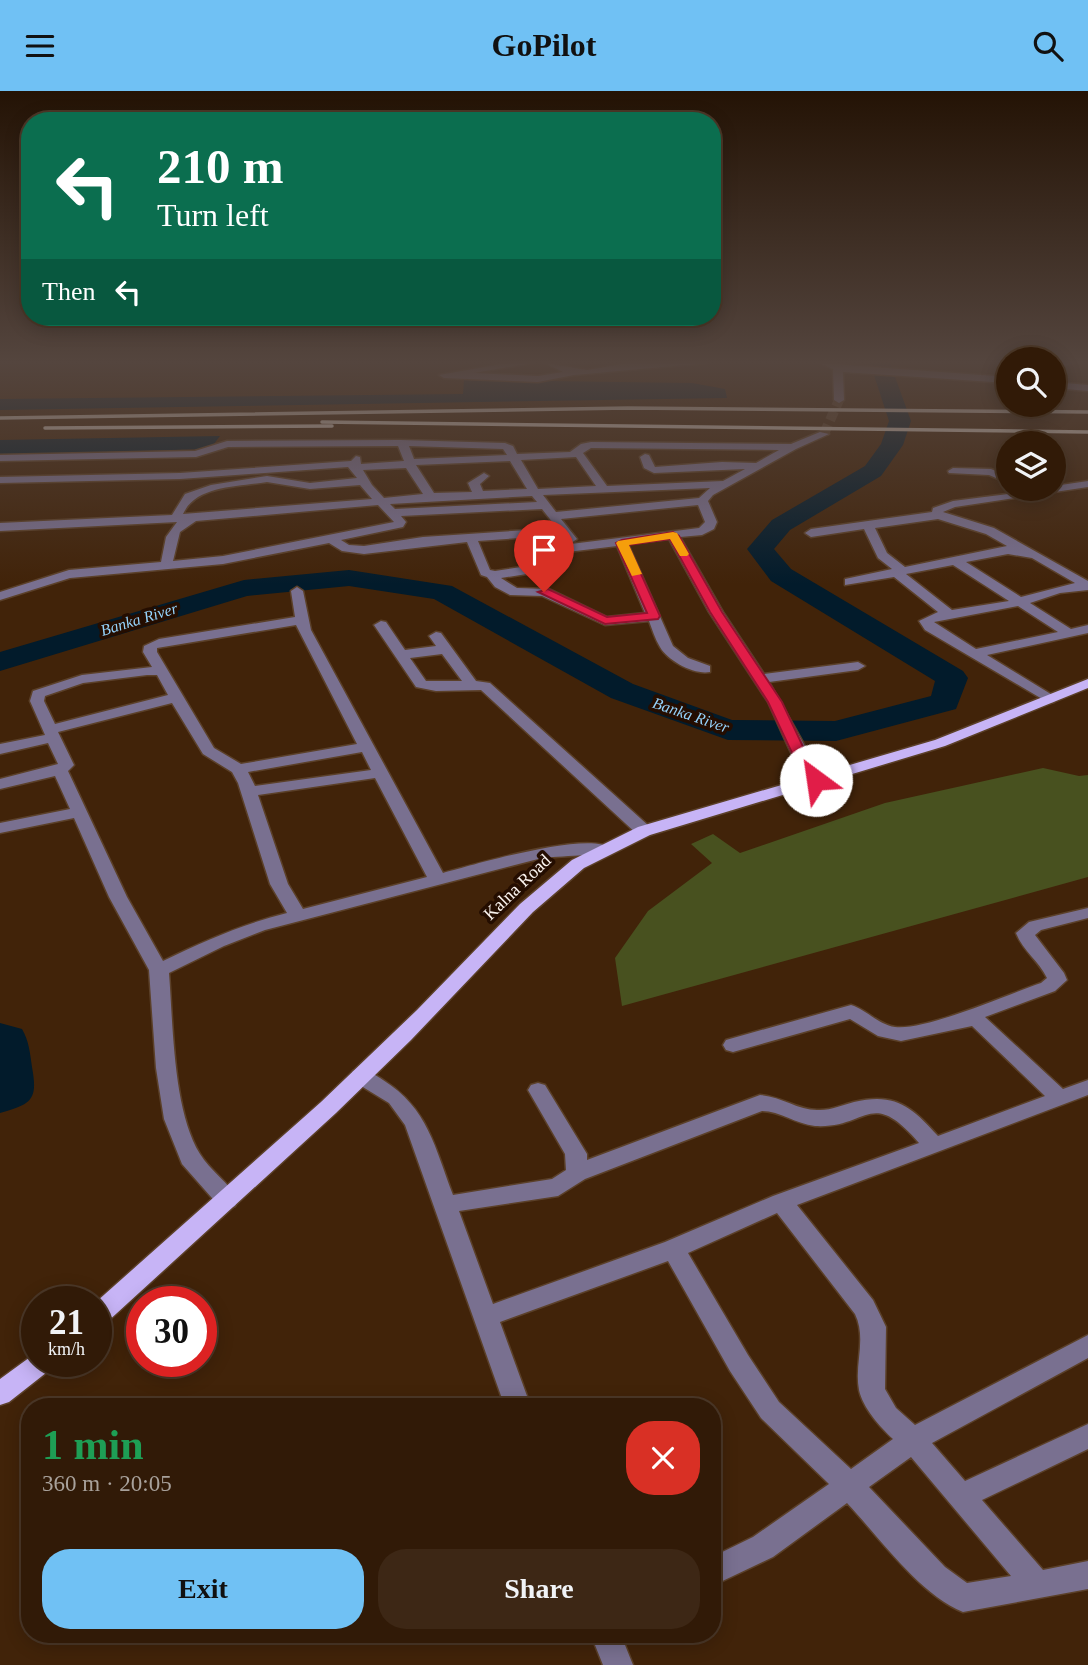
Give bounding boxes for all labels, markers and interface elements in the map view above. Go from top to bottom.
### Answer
icon: menu [21,27,59,65]
text: GoPilot [492,27,596,63]
icon: search [1029,27,1067,65]
text: 210 m [157,139,284,194]
icon: left [42,140,133,231]
text: Turn left [157,197,269,233]
icon: left [109,273,147,311]
text: Then [42,277,95,306]
map controls [996,347,1066,501]
button: search [996,347,1066,417]
button: layers [996,431,1066,501]
pin [514,520,574,592]
icon: arrive [525,531,563,569]
water label: Banka River [98,599,180,639]
water label: Banka River [651,694,732,736]
position arrow [779,743,853,817]
street label: Kalna Road [479,850,555,924]
speed limit sign: 30 [126,1286,217,1377]
text: 21 [49,1303,84,1342]
text: km/h [48,1339,85,1359]
button: close [626,1421,700,1495]
text: 1 min [42,1422,144,1468]
text: 360 m · 20:05 [42,1471,172,1496]
button: Exit [42,1549,364,1629]
button: Share [378,1549,700,1629]

